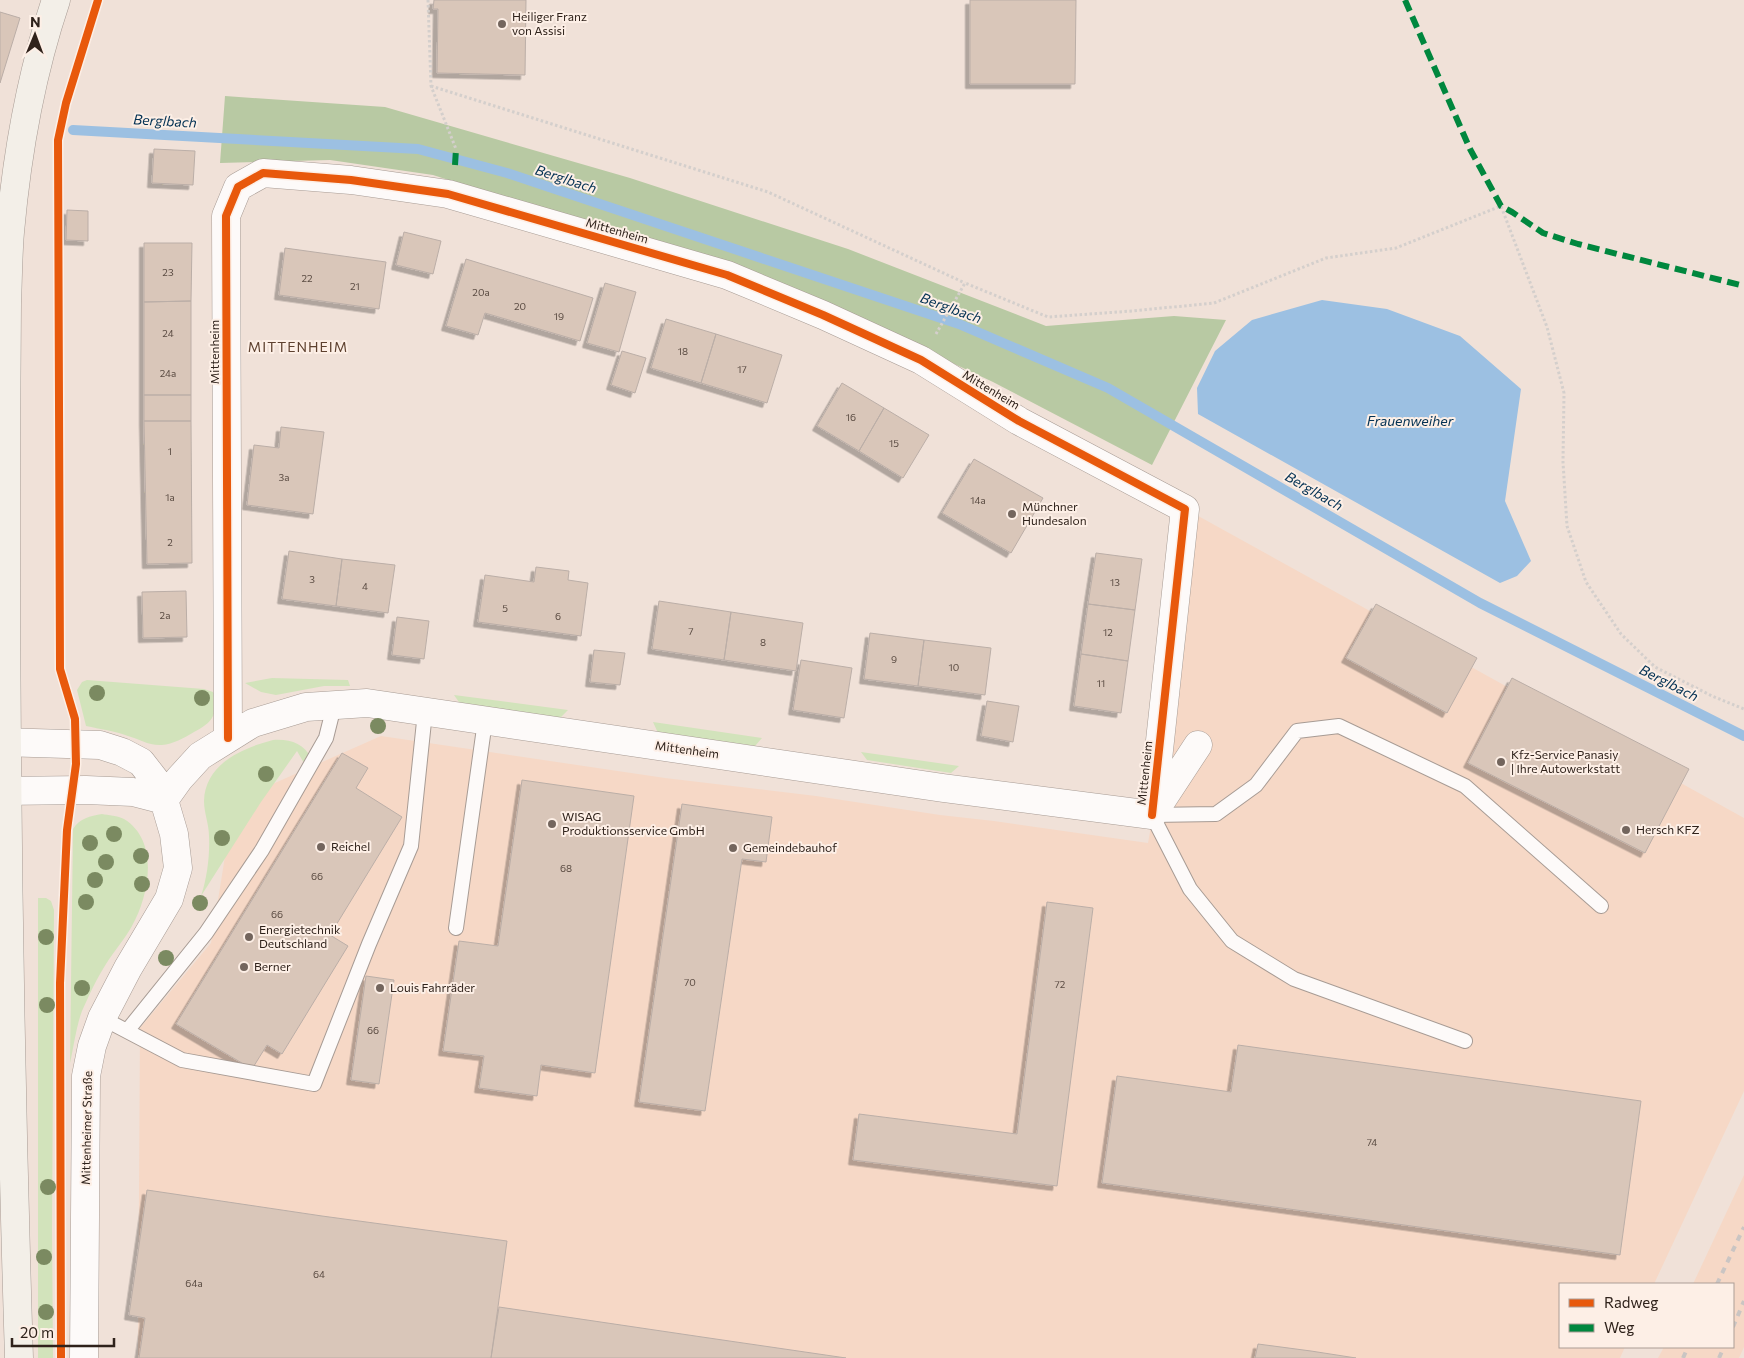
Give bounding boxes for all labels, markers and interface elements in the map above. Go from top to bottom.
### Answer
place label: Heiliger Franz von Assisi [512,9,587,37]
north arrow [10,10,60,60]
text: N [30,13,41,30]
marker: Heiliger Franz von Assisi [496,18,508,30]
water label: Berglbach [133,110,197,131]
water label: Berglbach [533,161,599,196]
street label: Mittenheim [584,214,650,246]
house number: 23 [162,266,174,278]
house number: 22 [301,272,313,284]
house number: 21 [350,280,360,292]
house number: 20a [472,286,490,298]
water label: Berglbach [918,289,984,326]
house number: 20 [514,300,526,312]
house number: 19 [554,310,564,322]
street label: Mittenheim [207,320,221,384]
house number: 24 [162,327,174,339]
district label: MITTENHEIM [248,338,348,355]
house number: 18 [678,345,688,357]
house number: 17 [737,363,747,375]
house number: 24a [160,367,176,379]
street label: Mittenheim [960,367,1023,412]
house number: 16 [846,411,856,423]
water label: Frauenweiher [1367,412,1454,429]
house number: 15 [889,437,899,449]
house number: 1 [168,445,172,457]
water label: Berglbach [1282,467,1346,514]
house number: 3a [279,471,289,483]
house number: 1a [165,491,175,503]
house number: 14a [970,494,986,506]
place label: Münchner Hundesalon [1022,499,1087,527]
marker: Münchner Hundesalon [1006,508,1018,520]
house number: 2 [167,536,173,548]
house number: 3 [309,573,315,585]
house number: 13 [1110,576,1120,588]
house number: 4 [362,580,368,592]
house number: 5 [502,602,508,614]
house number: 2a [160,609,170,621]
house number: 6 [555,610,561,622]
house number: 7 [688,625,694,637]
house number: 12 [1103,626,1113,638]
house number: 8 [760,636,766,648]
house number: 9 [891,653,897,665]
house number: 10 [949,661,959,673]
water label: Berglbach [1637,661,1701,705]
house number: 11 [1097,677,1105,689]
street label: Mittenheim [654,738,720,760]
street label: Mittenheim [1134,740,1154,806]
place label: Kfz-Service Panasiy | Ihre Autowerkstatt [1511,747,1620,775]
marker: Kfz-Service Panasiy | Ihre Autowerkstatt [1495,756,1507,768]
place label: WISAG Produktionsservice GmbH [562,809,705,837]
marker: WISAG Produktionsservice GmbH [546,818,558,830]
place label: Hersch KFZ [1636,822,1699,836]
marker: Hersch KFZ [1620,824,1632,836]
place label: Reichel [331,839,370,853]
place label: Gemeindebauhof [743,840,837,854]
marker: Reichel [315,841,327,853]
marker: Gemeindebauhof [727,842,739,854]
house number: 68 [560,862,572,874]
house number: 66 [311,870,323,882]
house number: 66 [271,908,283,920]
place label: Energietechnik Deutschland [259,922,341,950]
marker: Energietechnik Deutschland [243,931,255,943]
place label: Berner [254,959,291,973]
marker: Berner [238,961,250,973]
house number: 70 [684,976,696,988]
house number: 72 [1055,978,1066,990]
place label: Louis Fahrräder [390,980,475,994]
marker: Louis Fahrräder [374,982,386,994]
house number: 66 [367,1024,379,1036]
street label: Mittenheimer Straße [78,1071,94,1185]
house number: 74 [1367,1136,1377,1148]
house number: 64 [313,1268,325,1280]
house number: 64a [185,1277,203,1289]
legend [1559,1283,1734,1348]
text: Radweg [1604,1293,1658,1311]
scale bar [12,1316,115,1348]
text: Weg [1604,1318,1634,1336]
text: 20 m [20,1323,54,1341]

